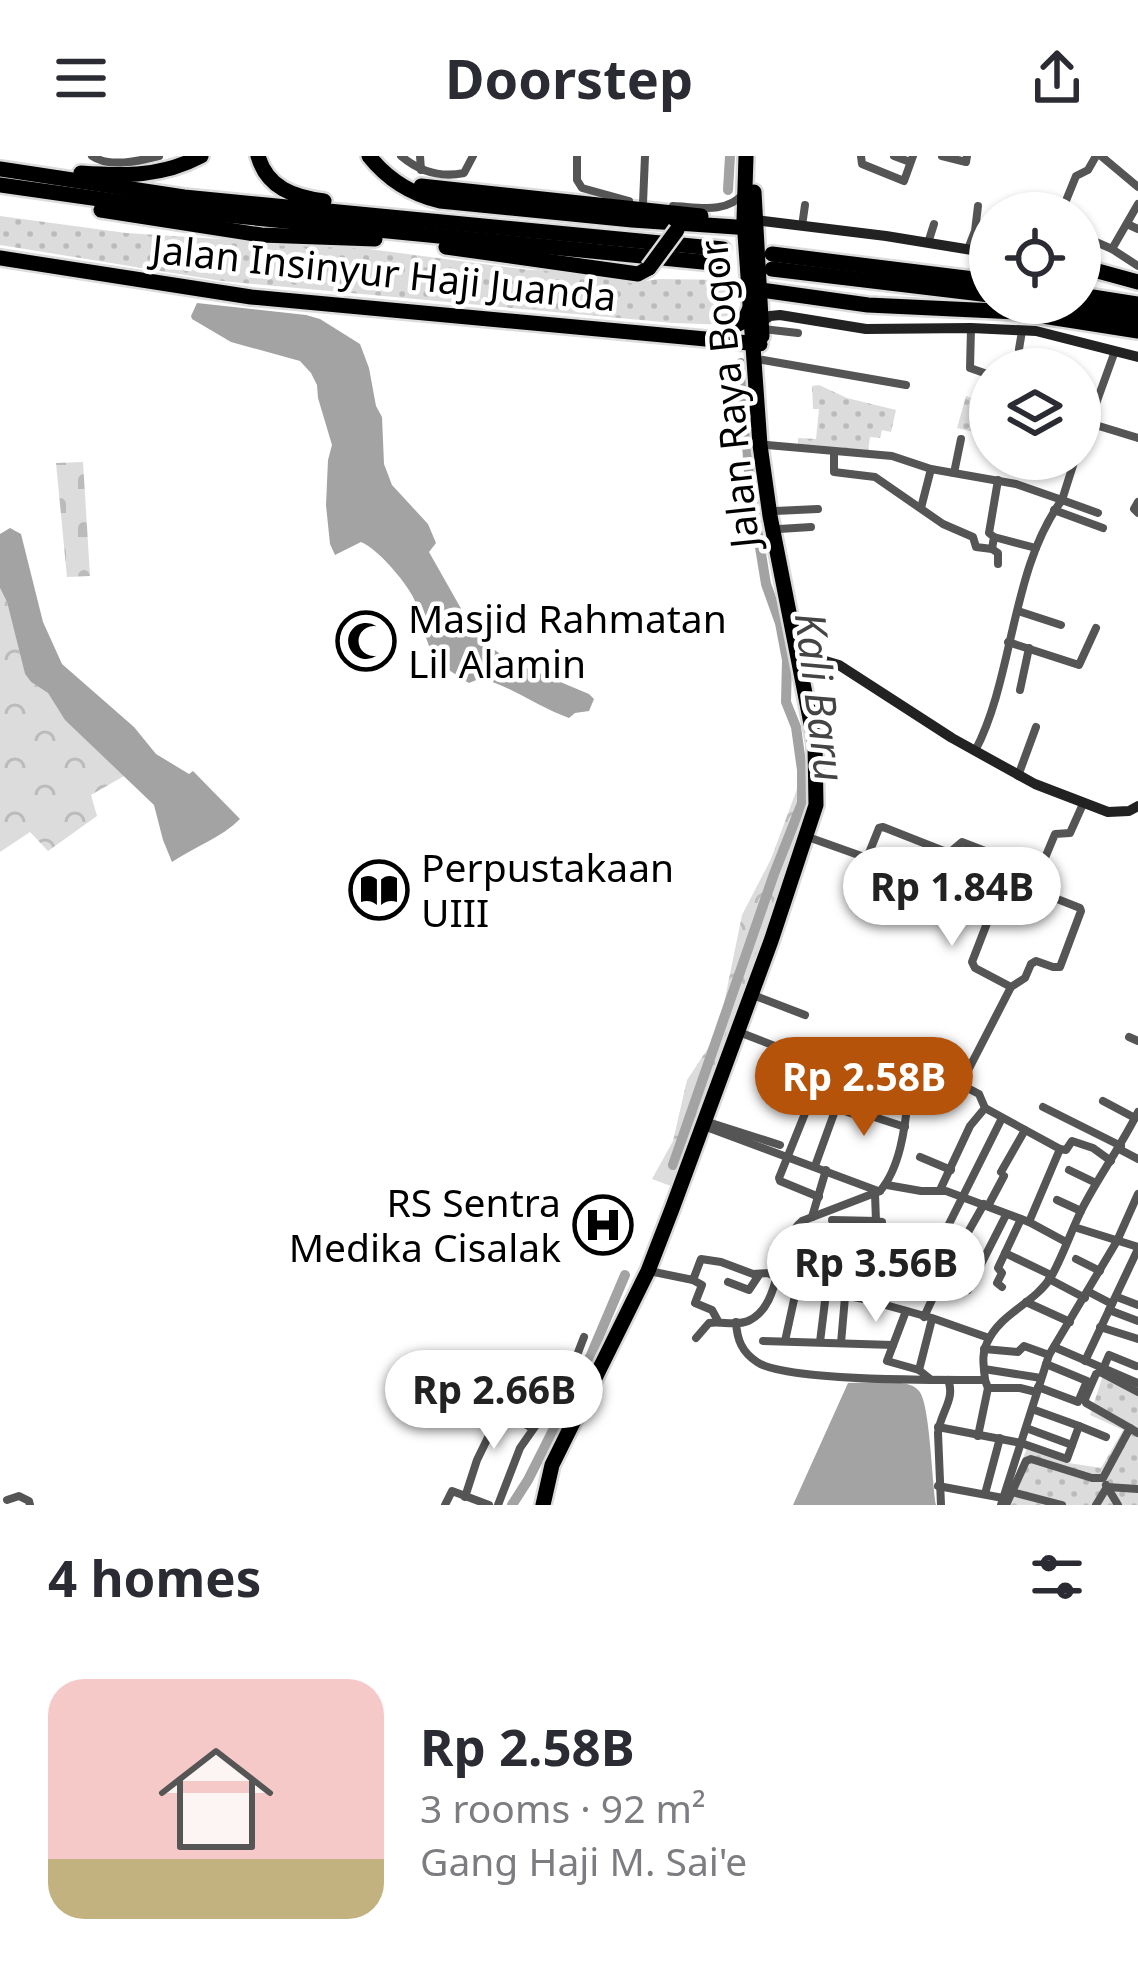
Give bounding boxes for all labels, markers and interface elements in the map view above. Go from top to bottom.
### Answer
text: Doorstep [445,41,693,115]
icon: menu [48,45,114,111]
icon: share [1024,45,1090,111]
map controls [969,192,1101,480]
button: locate [969,192,1101,324]
street label: Jalan Insinyur Haji Juanda [145,220,619,322]
street label: Jalan Raya Bogor [685,238,770,555]
button: layers [969,348,1101,480]
place label: Masjid Rahmatan Lil Alamin [408,591,727,689]
water label: Kali Baru [783,609,860,785]
mosque icon: Masjid Rahmatan Lil Alamin [335,610,397,672]
place label: Perpustakaan UIII [421,840,674,938]
pin: Rp 1.84B [828,847,1076,949]
library icon: Perpustakaan UIII [348,859,410,921]
text: Rp 1.84B [870,859,1034,912]
pin: Rp 2.58B [740,1037,988,1139]
text: Rp 2.58B [782,1049,946,1102]
place label: RS Sentra Medika Cisalak [289,1175,561,1273]
hospital icon: RS Sentra Medika Cisalak [572,1194,634,1256]
pin: Rp 3.56B [752,1223,1000,1325]
text: Rp 3.56B [794,1235,958,1288]
pin: Rp 2.66B [370,1350,618,1452]
text: Rp 2.66B [412,1362,576,1415]
text: 4 homes [48,1542,261,1612]
icon: filters [1024,1544,1090,1610]
text: Rp 2.58B [420,1711,635,1781]
icon: home [144,1727,288,1871]
text: 3 rooms · 92 m² [420,1781,706,1834]
text: Gang Haji M. Sai'e [420,1834,747,1887]

